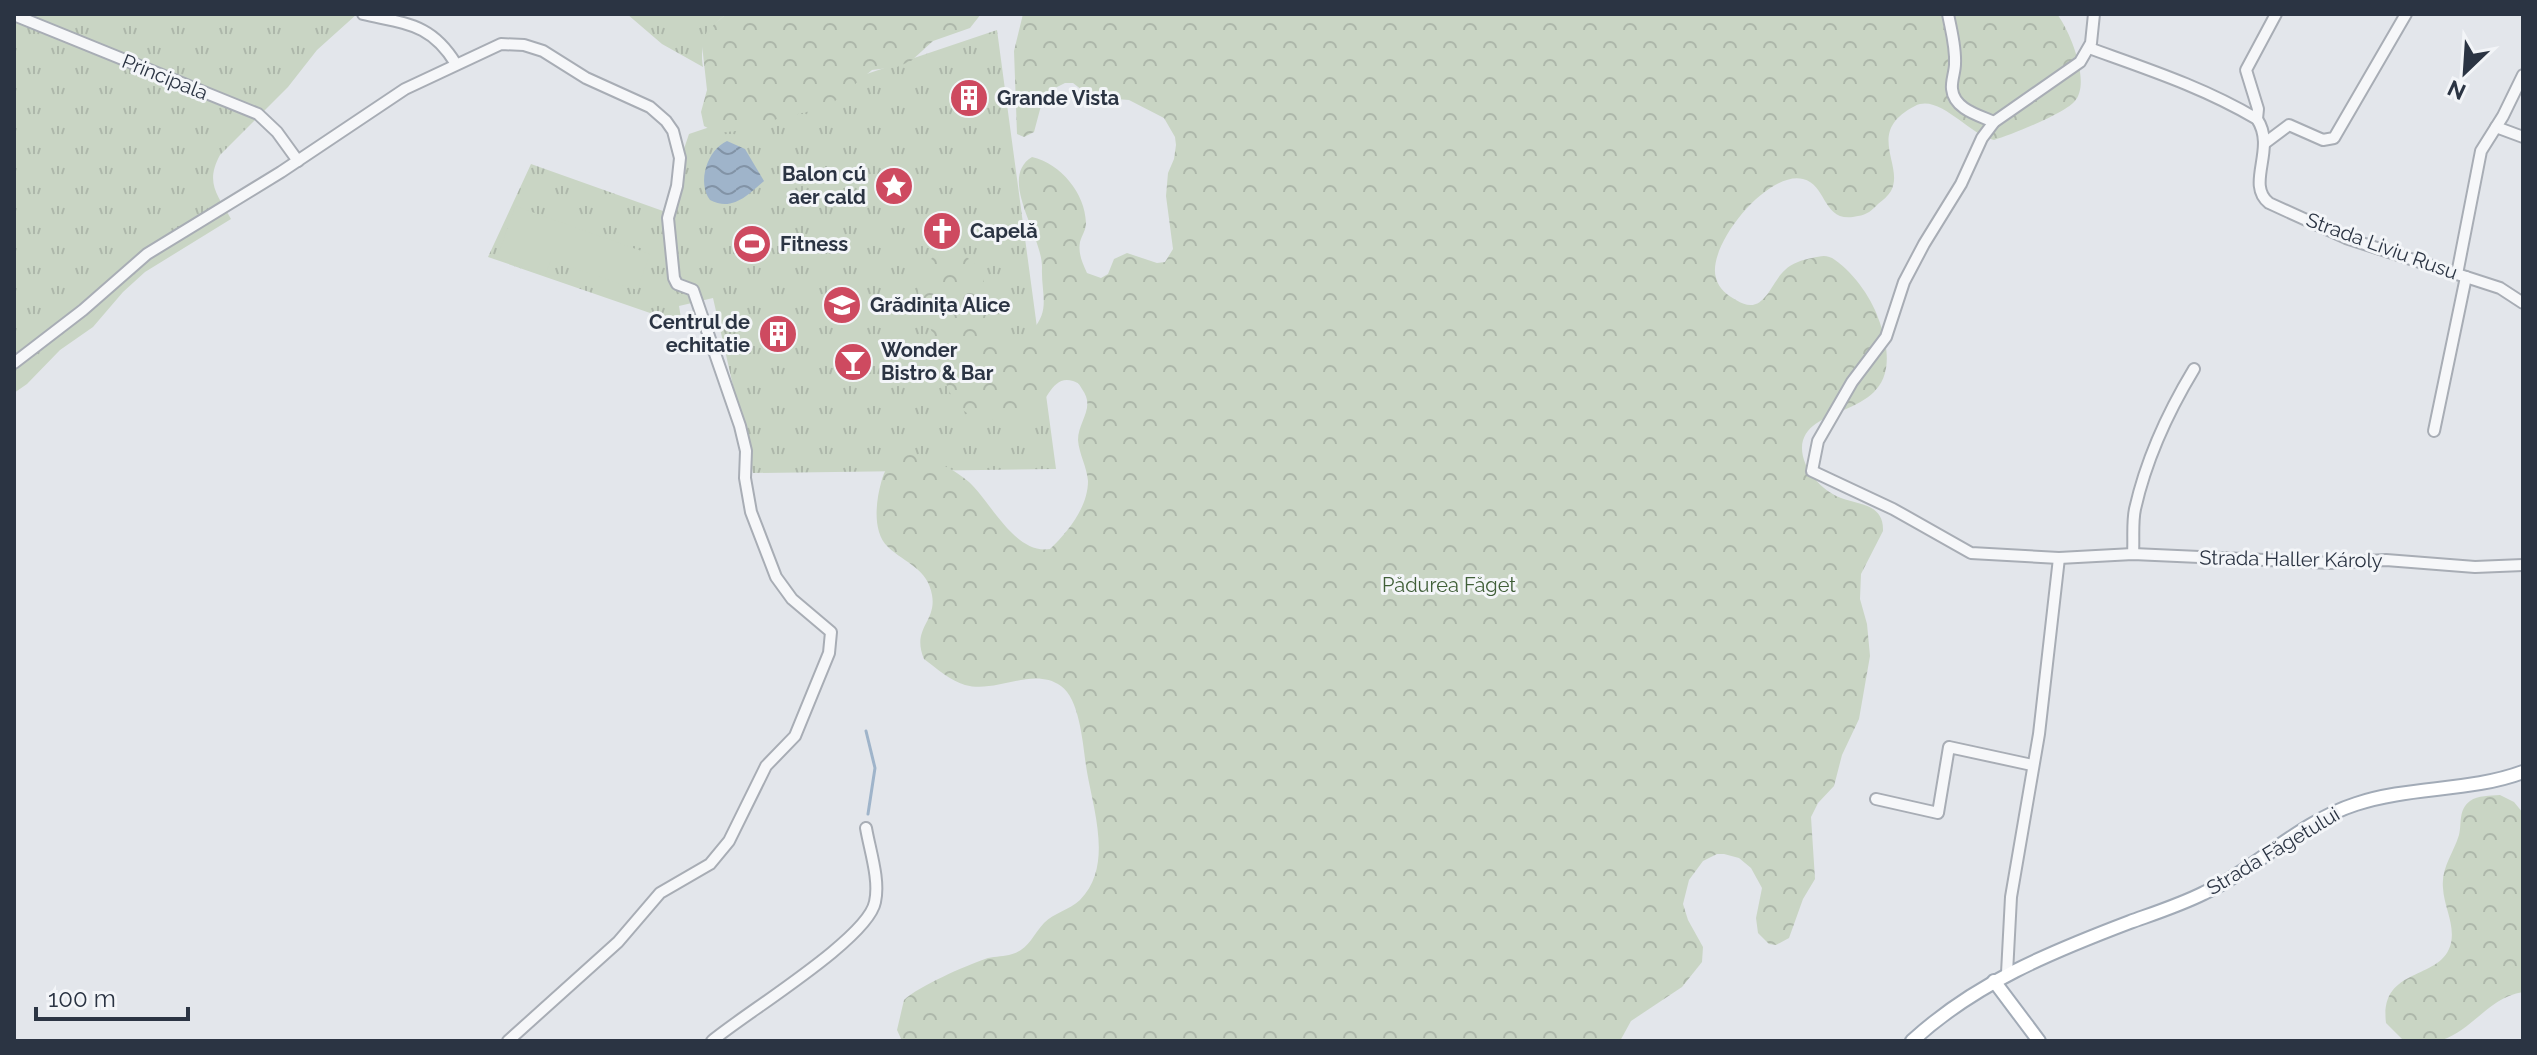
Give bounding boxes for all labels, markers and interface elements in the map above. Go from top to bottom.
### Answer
north arrow [2425,32,2505,112]
street label: Principala [119,49,211,105]
text: N [2443,75,2470,105]
building icon: Grande Vista [948,77,990,119]
place label: Grande Vista [997,86,1119,110]
place label: Balon cú aer cald [782,162,866,209]
place icon: Balon cú aer cald [873,165,915,207]
street label: Strada Liviu Rusu [2303,207,2461,285]
church icon: Capelă [921,210,963,252]
place label: Capelă [970,219,1038,243]
sports icon: Fitness [731,223,773,265]
place label: Fitness [780,232,848,256]
school or university icon: Grădinița Alice [821,284,863,326]
place label: Grădinița Alice [870,293,1010,317]
place label: Centrul de echitatie [649,310,750,357]
building icon: Centrul de echitatie [757,313,799,355]
place label: Wonder Bistro & Bar [881,338,994,385]
bar icon: Wonder Bistro & Bar [832,341,874,383]
street label: Strada Haller Károly [2199,545,2383,573]
park label: Pădurea Făget [1382,573,1516,597]
street label: Strada Făgetului [2202,802,2344,900]
scale bar [36,971,188,1021]
text: 100 m [48,984,116,1013]

